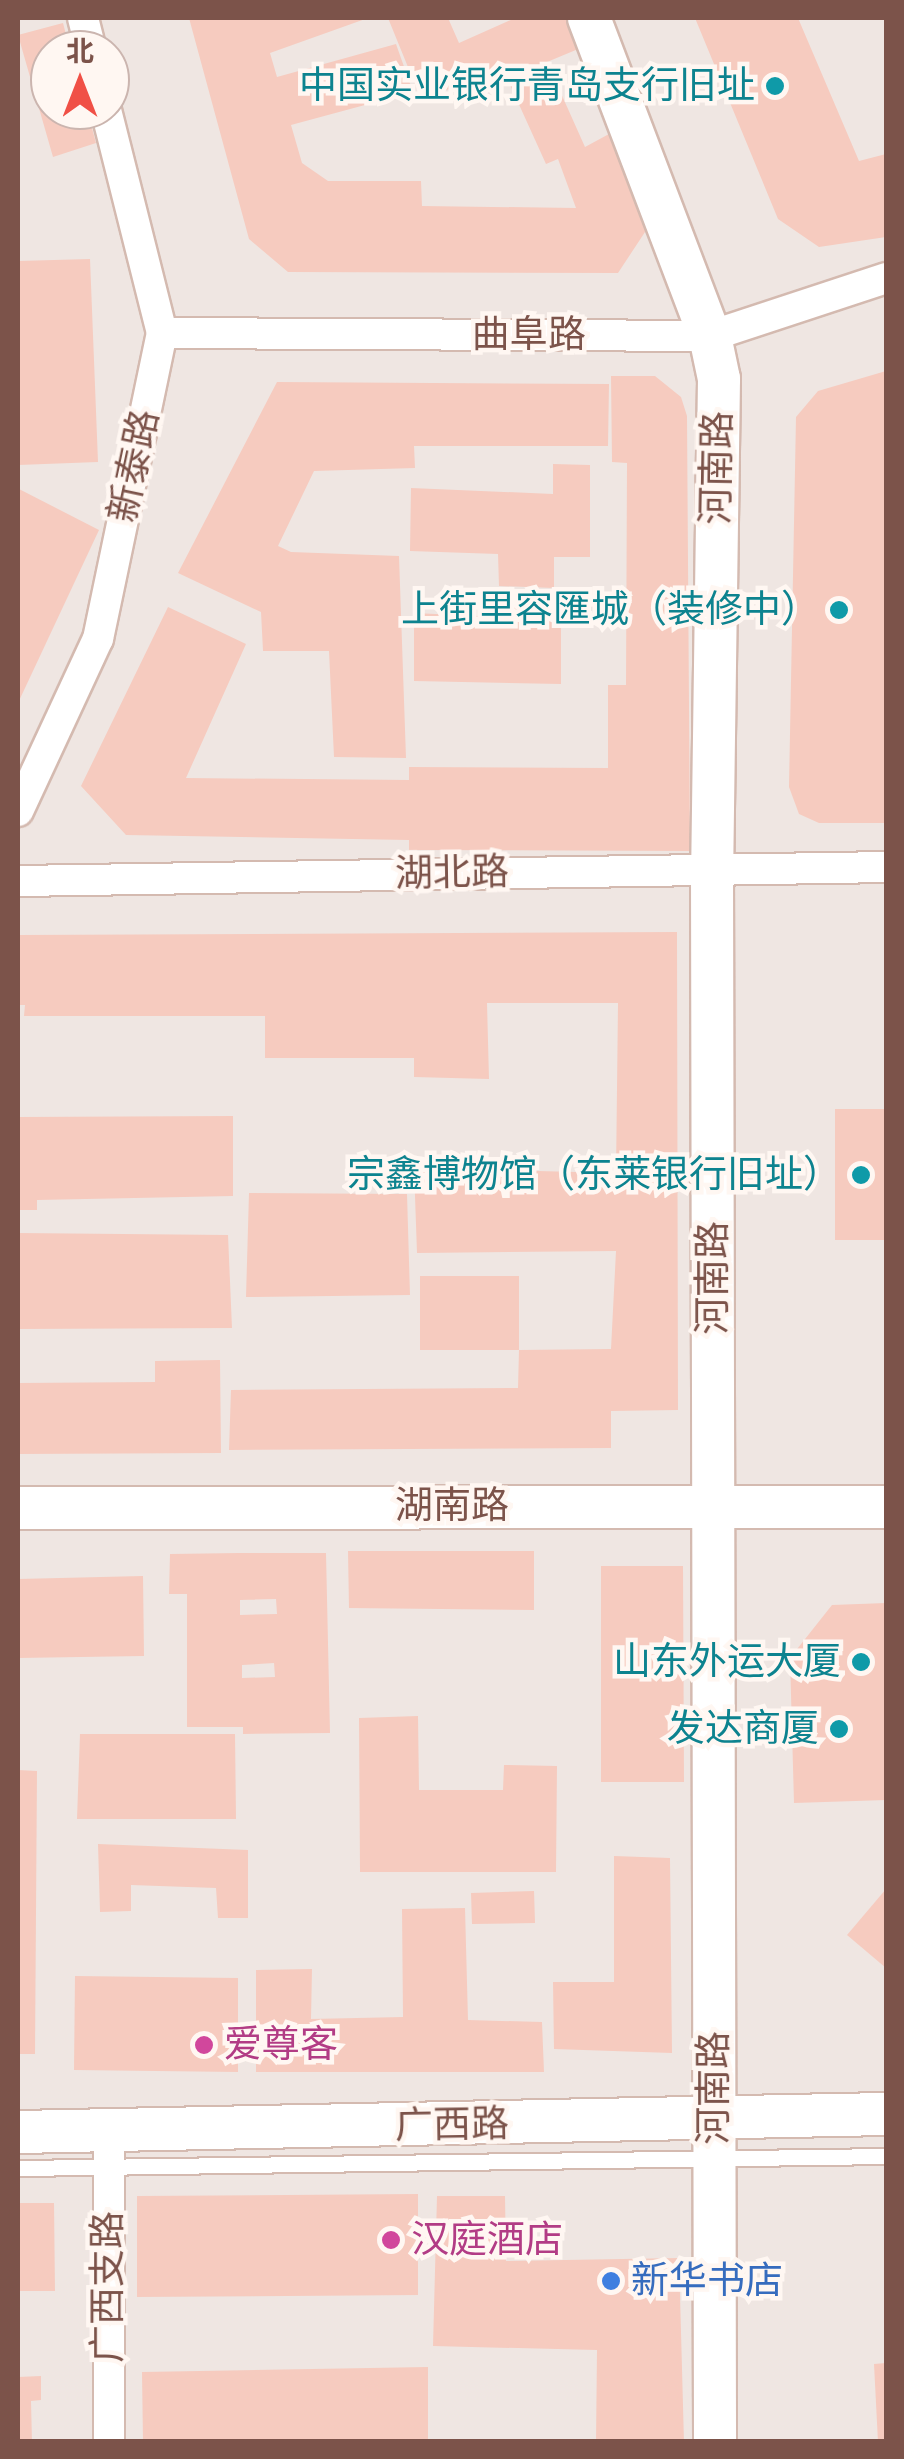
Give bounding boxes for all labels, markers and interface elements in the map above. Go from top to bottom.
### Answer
north arrow [30,30,130,130]
text: 北 [66,35,94,68]
place label: 中国实业银行青岛支行旧址 [299,63,755,109]
marker: 中国实业银行青岛支行旧址 [764,75,786,97]
street label: 曲阜路 [472,312,586,358]
street label: 新泰路 [100,406,168,526]
street label: 河南路 [693,411,741,525]
place label: 上街里容匯城（装修中） [401,587,819,633]
marker: 上街里容匯城（装修中） [828,599,850,621]
street label: 湖北路 [395,849,509,897]
place label: 宗鑫博物馆（东莱银行旧址） [347,1152,841,1198]
marker: 宗鑫博物馆（东莱银行旧址） [850,1164,872,1186]
street label: 河南路 [690,1221,736,1335]
street label: 湖南路 [395,1483,509,1529]
place label: 山东外运大厦 [613,1639,841,1685]
marker: 山东外运大厦 [850,1651,872,1673]
place label: 发达商厦 [667,1706,819,1752]
marker: 发达商厦 [828,1718,850,1740]
place label: 爱尊客 [224,2022,338,2068]
street label: 河南路 [691,2031,737,2145]
marker: 爱尊客 [193,2034,215,2056]
street label: 广西路 [395,2101,509,2149]
street label: 广西支路 [85,2211,131,2363]
place label: 汉庭酒店 [411,2217,563,2263]
marker: 汉庭酒店 [380,2229,402,2251]
place label: 新华书店 [631,2258,783,2304]
marker: 新华书店 [600,2270,622,2292]

